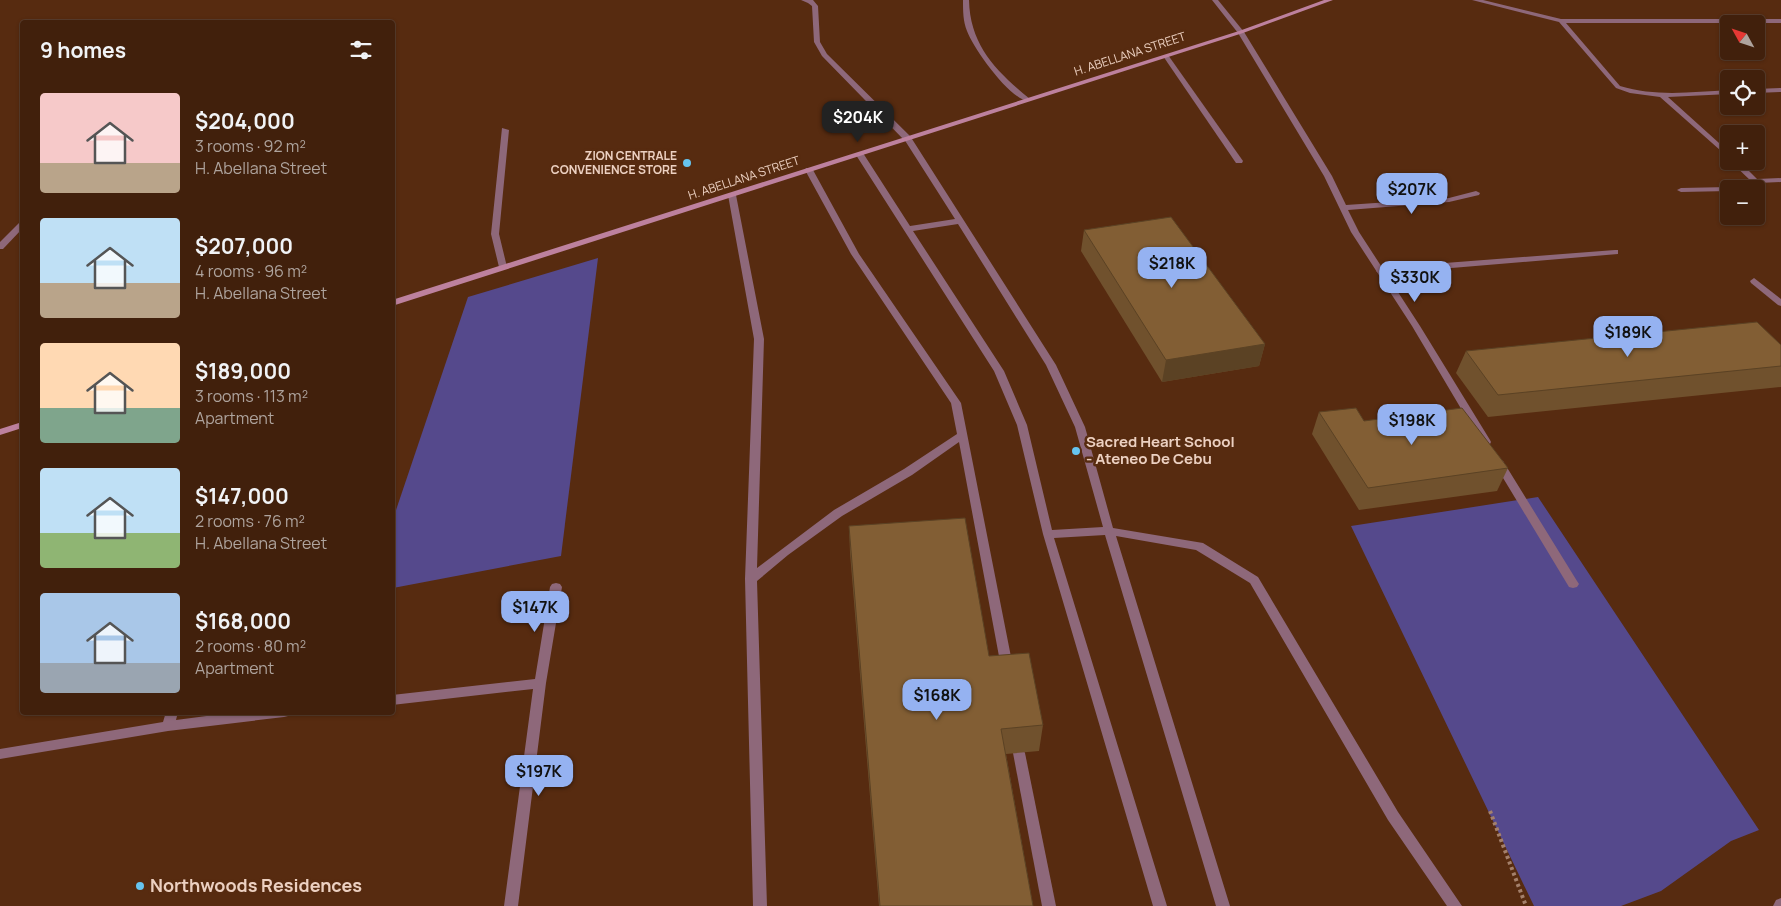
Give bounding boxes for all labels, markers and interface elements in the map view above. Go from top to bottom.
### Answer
north arrow [1720,15,1765,60]
map controls [1720,15,1765,225]
street label: H. ABELLANA STREET [1072,27,1189,80]
text: 9 homes [40,36,126,64]
icon: filters [347,36,375,64]
button: locate [1720,70,1765,115]
pin: $204K [823,100,893,143]
text: $204K [833,106,883,128]
text: $204,000 [195,107,295,135]
icon: home [80,113,140,173]
button: + [1720,125,1765,170]
text: 3 rooms · 92 m² [195,135,306,157]
place label: ZION CENTRALE CONVENIENCE STORE [551,147,677,178]
street label: H. ABELLANA STREET [686,151,803,204]
text: H. Abellana Street [195,157,327,179]
marker: ZION CENTRALE CONVENIENCE STORE [681,157,693,169]
pin: $207K [1377,172,1447,215]
text: $207K [1388,178,1437,200]
button: − [1720,180,1765,225]
text: $207,000 [195,232,293,260]
icon: home [80,238,140,298]
pin: $218K [1137,246,1207,289]
text: $218K [1149,252,1195,274]
text: 4 rooms · 96 m² [195,260,307,282]
pin: $330K [1380,260,1450,303]
text: $330K [1390,266,1440,288]
text: H. Abellana Street [195,282,327,304]
pin: $189K [1593,316,1663,358]
text: $189K [1604,321,1652,343]
text: $189,000 [195,357,291,385]
icon: home [80,363,140,423]
text: 3 rooms · 113 m² [195,385,308,407]
pin: $198K [1377,404,1447,446]
text: Apartment [195,407,274,429]
text: $198K [1388,409,1436,431]
place label: Sacred Heart School - Ateneo De Cebu [1086,431,1235,469]
marker: Sacred Heart School - Ateneo De Cebu [1070,445,1082,457]
text: $147,000 [195,482,289,510]
icon: home [80,488,140,548]
text: 2 rooms · 76 m² [195,510,305,532]
text: H. Abellana Street [195,532,327,554]
pin: $147K [500,590,570,633]
text: $147K [512,596,558,618]
text: $168,000 [195,607,291,635]
icon: home [80,613,140,673]
text: 2 rooms · 80 m² [195,635,306,657]
text: Apartment [195,657,274,679]
pin: $168K [902,678,972,721]
text: $168K [913,684,961,706]
pin: $197K [504,754,574,797]
text: $197K [516,760,562,782]
place label: Northwoods Residences [150,873,362,897]
marker: Northwoods Residences [134,880,146,892]

